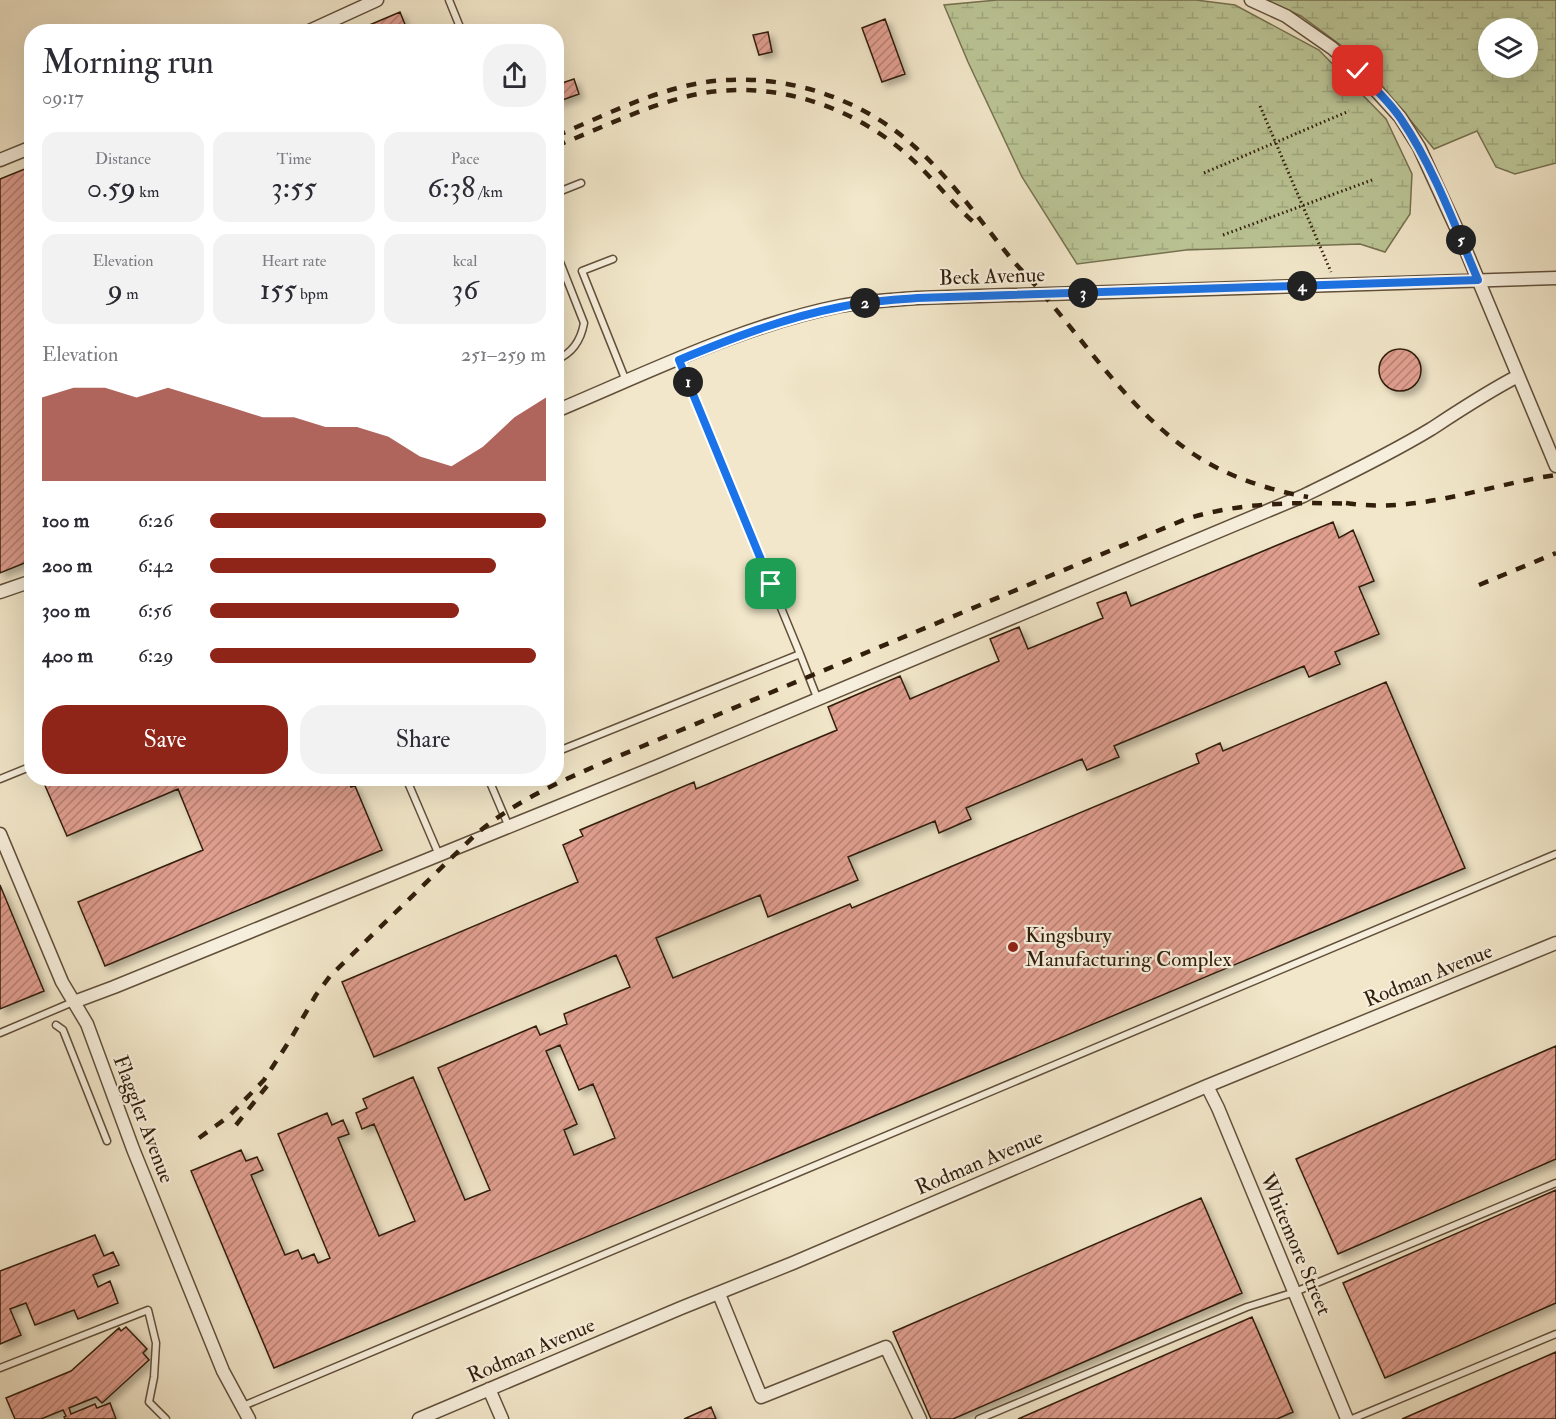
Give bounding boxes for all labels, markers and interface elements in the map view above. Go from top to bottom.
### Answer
map controls [1478,18,1538,78]
button: layers [1478,18,1538,78]
text: Morning run [42,42,214,83]
button: share [483,44,546,107]
pin [1332,45,1383,96]
icon: check [1341,54,1374,87]
text: 09:17 [42,85,84,110]
text: Distance [95,149,151,169]
text: Time [277,149,311,169]
text: Pace [451,149,479,169]
text: 0.59 [87,169,136,206]
text: 3:55 [271,169,317,206]
text: 6:38 [427,169,475,206]
text: km [136,182,159,202]
text: /km [475,182,503,202]
pin: 5 [1446,225,1476,255]
text: 5 [1457,230,1465,250]
text: Elevation [93,251,153,271]
text: Heart rate [261,251,327,271]
text: kcal [453,251,477,271]
street label: Beck Avenue [938,261,1046,292]
text: 9 [107,271,123,308]
text: 155 [260,271,297,308]
text: 36 [452,271,478,308]
pin: 4 [1287,271,1317,301]
text: 4 [1298,276,1306,296]
pin: 3 [1068,278,1098,308]
text: 3 [1080,283,1086,303]
text: m [123,284,139,304]
text: bpm [297,284,328,304]
pin: 2 [850,288,880,318]
text: 2 [861,293,869,313]
text: Elevation [42,342,118,367]
text: 251–259 m [461,342,546,367]
pin: 1 [673,367,703,397]
text: 1 [685,372,691,392]
text: 100 m [42,508,89,533]
text: 6:26 [138,508,173,533]
text: 200 m [42,553,92,578]
text: 6:42 [138,553,174,578]
pin [745,558,796,609]
icon: arrive [754,567,787,600]
text: 300 m [42,598,90,623]
text: 6:56 [138,598,172,623]
text: 400 m [42,643,93,668]
text: 6:29 [138,643,173,668]
button: Save [42,705,288,774]
button: Share [300,705,546,774]
place label: Kingsbury Manufacturing Complex [1025,922,1232,973]
street label: Rodman Avenue [1360,937,1497,1013]
marker: Kingsbury Manufacturing Complex [1006,940,1020,954]
street label: Flaggler Avenue [107,1051,180,1187]
street label: Rodman Avenue [911,1123,1047,1202]
street label: Whitemore Street [1253,1168,1338,1319]
street label: Rodman Avenue [463,1311,599,1390]

